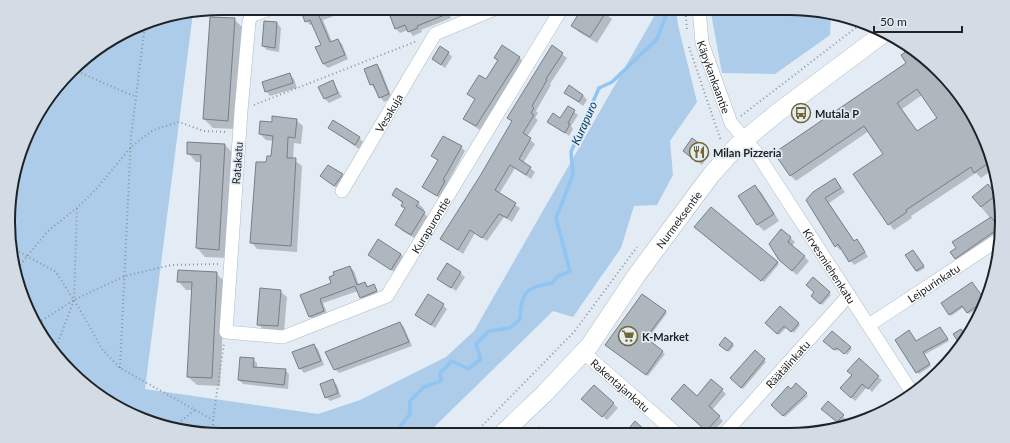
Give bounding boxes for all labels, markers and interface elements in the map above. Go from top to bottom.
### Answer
scale bar [874,8,962,34]
text: 50 m [880,14,907,29]
street label: Käpykankaantie [695,38,733,115]
street label: Vesakuja [372,91,405,134]
water label: Kurapuro [568,99,600,147]
bus stop icon: Mutala P [790,102,812,124]
place label: Mutala P [815,107,859,120]
street label: Ratakatu [229,141,245,185]
restaurant icon: Milan Pizzeria [688,141,710,163]
place label: Milan Pizzeria [713,146,781,159]
street label: Nurmeksentie [653,188,704,250]
street label: Kurapurontie [408,194,452,255]
street label: Kirvesmiehenkatu [801,226,859,306]
street label: Leipurinkatu [905,261,962,305]
supermarket icon: K-Market [617,325,639,347]
place label: K-Market [642,330,690,343]
street label: Räätälinkatu [762,337,812,390]
street label: Rakentajankatu [588,356,653,414]

